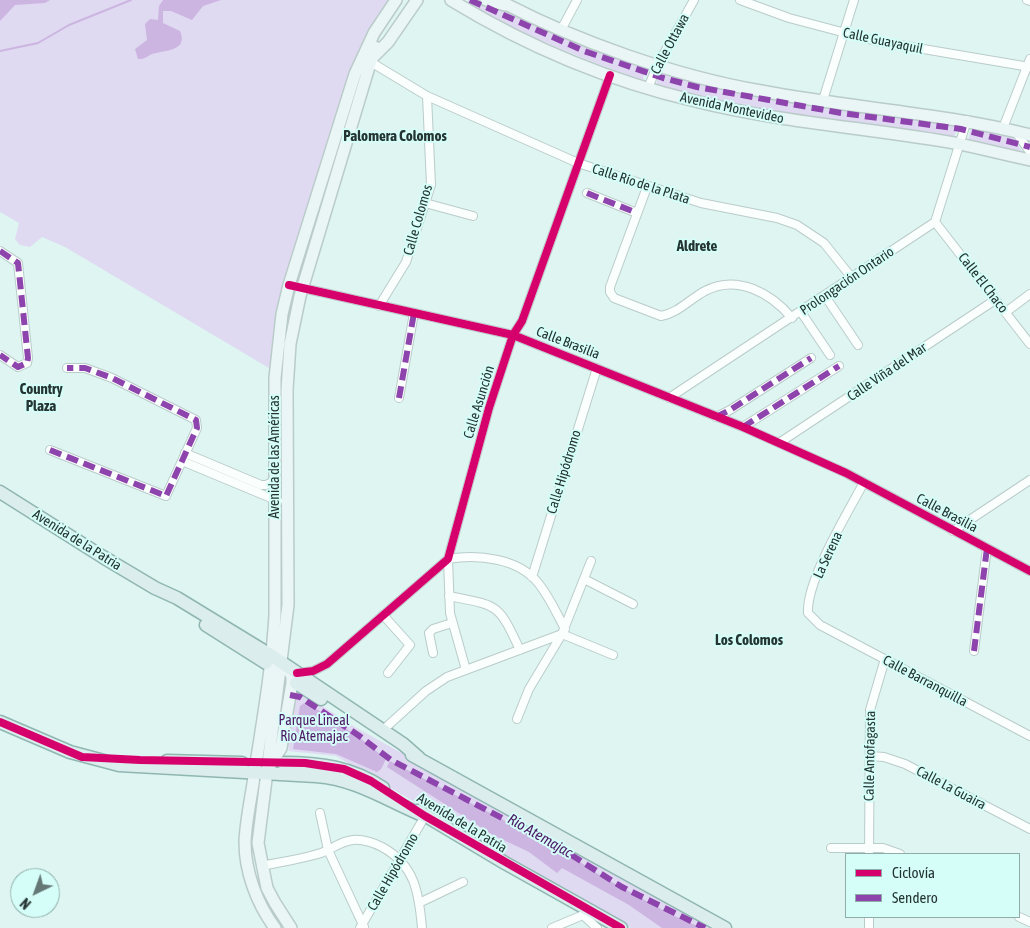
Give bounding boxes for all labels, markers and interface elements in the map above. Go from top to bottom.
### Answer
street label: Calle Ottawa [647,11,693,77]
street label: Calle Guayaquil [841,24,925,58]
street label: Avenida Montevideo [679,89,785,127]
district label: Palomera Colomos [343,127,447,145]
street label: Calle Río de la Plata [590,160,692,208]
street label: Calle Colomos [400,183,436,257]
district label: Aldrete [677,237,717,255]
street label: Prolongación Ontario [797,243,897,319]
street label: Calle El Chaco [954,250,1012,316]
street label: Calle Brasilia [534,323,602,363]
street label: Calle Viña del Mar [844,339,930,405]
street label: Calle Asunción [460,363,498,441]
district label: Country Plaza [19,380,63,415]
street label: Avenida de las Américas [267,395,283,519]
street label: Calle Hipódromo [543,428,585,516]
street label: Calle Brasilia [913,490,981,536]
street label: Avenida de la Patria [29,506,125,574]
street label: La Serena [810,529,846,581]
district label: Los Colomos [715,631,783,649]
street label: Calle Barranquilla [880,652,970,710]
street label: Calle Antofagasta [861,711,879,801]
park label: Parque Lineal Rio Atemajac [279,713,349,746]
street label: Calle La Guaira [913,763,989,813]
street label: Avenida de la Patria [414,790,510,856]
water label: Río Atemajac [504,810,576,862]
street label: Calle Hipódromo [364,830,422,914]
legend [845,853,1020,918]
text: Ciclovía [892,864,935,881]
north arrow [10,868,60,918]
text: Sendero [892,889,938,906]
text: N [17,895,34,912]

